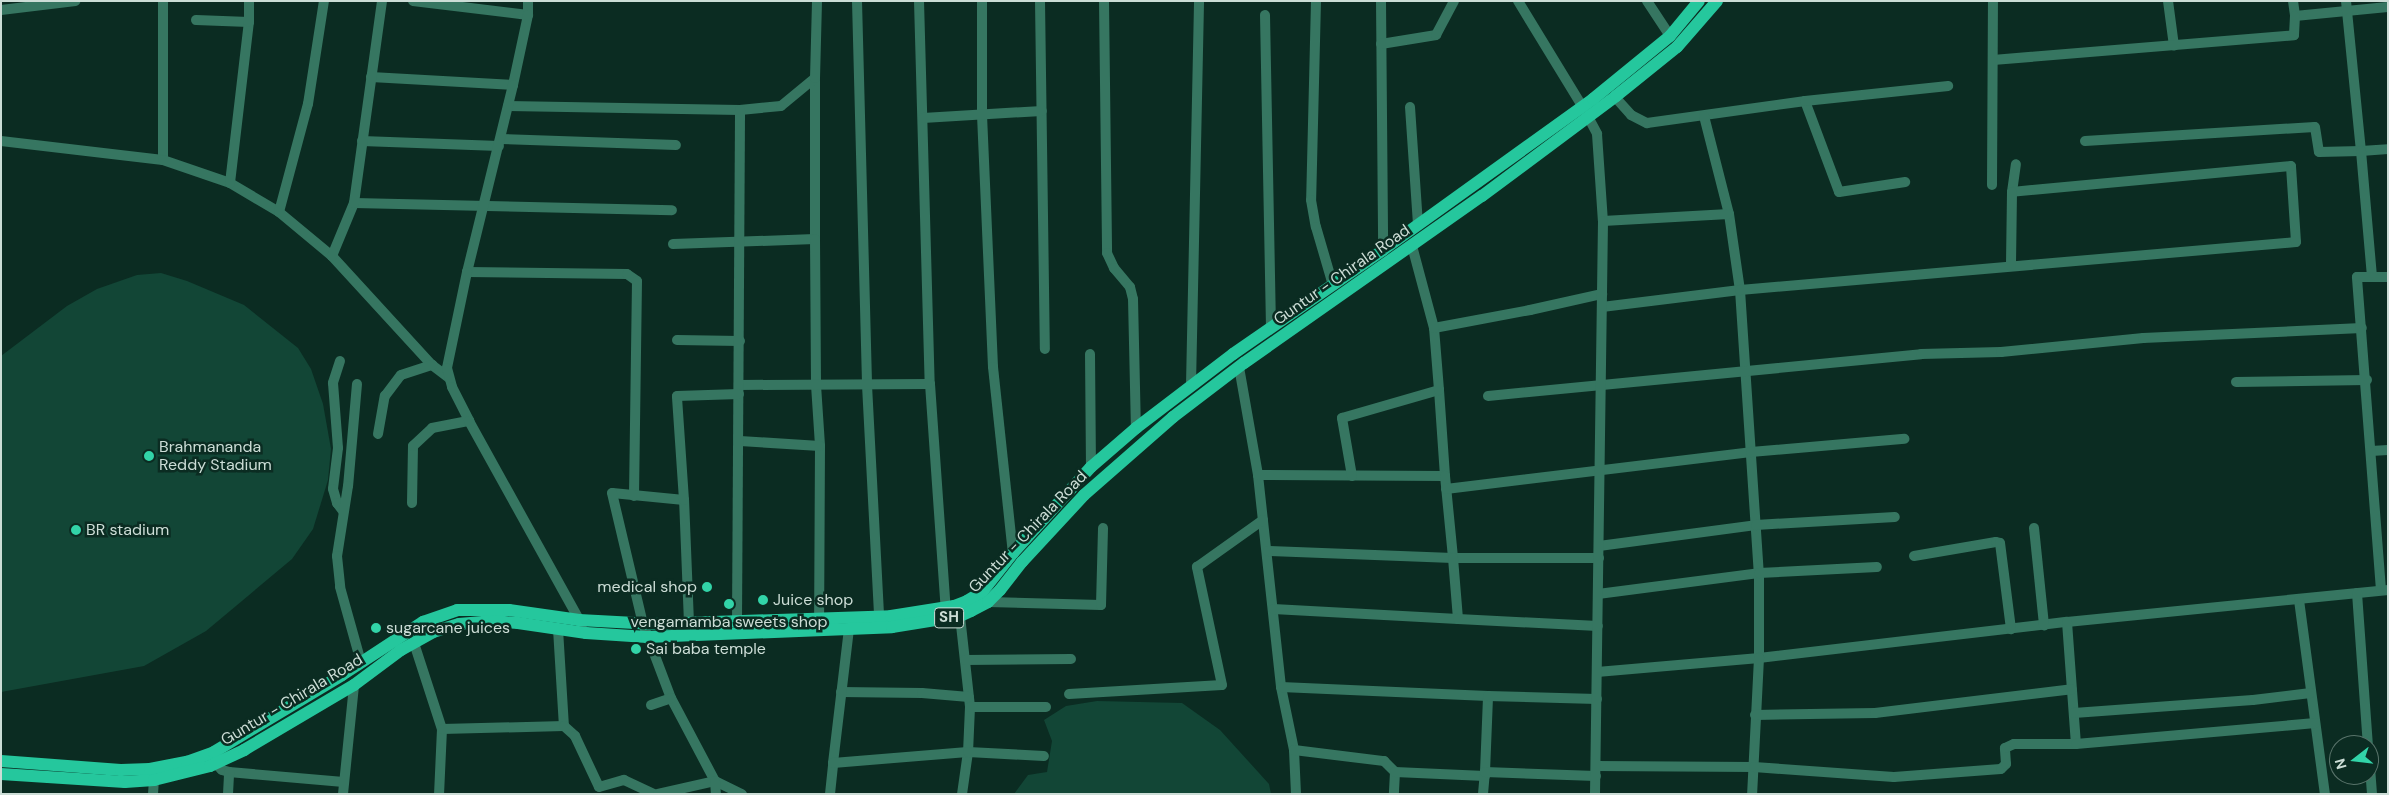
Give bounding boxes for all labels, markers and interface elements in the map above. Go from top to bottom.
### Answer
street label: Guntur - Chirala Road [1270,221,1414,329]
place label: Brahmananda Reddy Stadium [159,437,272,475]
marker: Brahmananda Reddy Stadium [143,450,155,462]
street label: Guntur - Chirala Road [965,467,1091,597]
place label: BR stadium [86,520,169,540]
marker: BR stadium [70,524,82,536]
place label: medical shop [597,577,697,597]
marker: medical shop [701,581,713,593]
place label: Juice shop [773,590,853,610]
marker: Juice shop [757,594,769,606]
marker: vengamamba sweets shop [723,598,735,610]
road number: SH [934,606,964,630]
place label: vengamamba sweets shop [631,612,827,632]
place label: sugarcane juices [386,618,510,638]
marker: sugarcane juices [370,622,382,634]
place label: Sai baba temple [646,639,766,659]
marker: Sai baba temple [630,643,642,655]
street label: Guntur - Chirala Road [218,650,366,750]
north arrow [2329,735,2379,785]
text: N [2330,756,2351,771]

